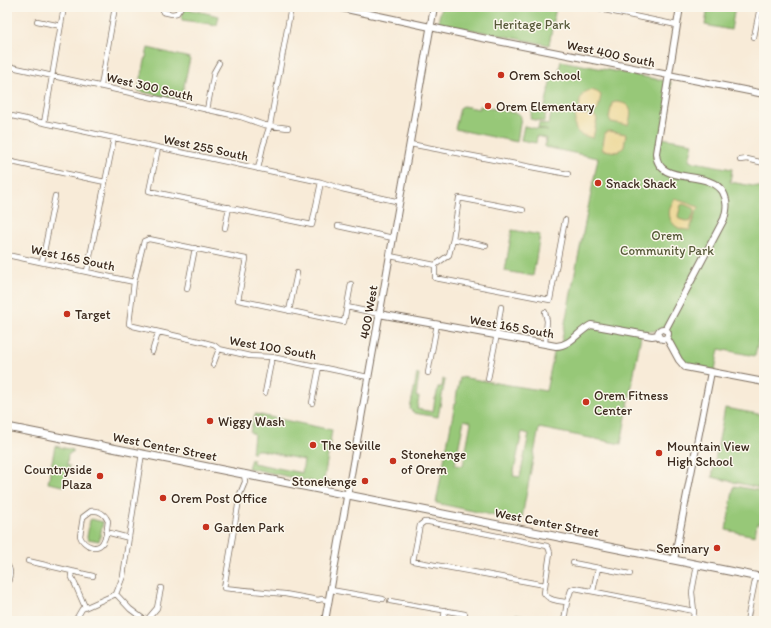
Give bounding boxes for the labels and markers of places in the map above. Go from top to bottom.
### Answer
place label: Orem School [509,68,581,83]
marker: Orem School [496,70,506,80]
place label: Orem Elementary [496,99,594,114]
marker: Orem Elementary [483,101,493,111]
place label: Snack Shack [606,176,677,191]
marker: Snack Shack [593,178,603,188]
place label: Target [75,307,111,322]
marker: Target [62,309,72,319]
place label: Orem Fitness Center [594,388,668,418]
marker: Orem Fitness Center [581,397,591,407]
place label: Wiggy Wash [218,414,285,429]
marker: Wiggy Wash [205,416,215,426]
place label: The Seville [321,438,381,453]
place label: Mountain View High School [667,439,750,469]
marker: The Seville [308,440,318,450]
place label: Stonehenge of Orem [401,447,466,477]
marker: Mountain View High School [654,448,664,458]
marker: Stonehenge of Orem [388,456,398,466]
place label: Countryside Plaza [24,462,93,492]
marker: Countryside Plaza [95,471,105,481]
place label: Stonehenge [292,474,357,489]
marker: Stonehenge [360,476,370,486]
place label: Orem Post Office [171,491,267,506]
marker: Orem Post Office [158,493,168,503]
place label: Garden Park [214,520,285,535]
marker: Garden Park [201,522,211,532]
place label: Seminary [656,541,709,556]
marker: Seminary [712,543,722,553]

